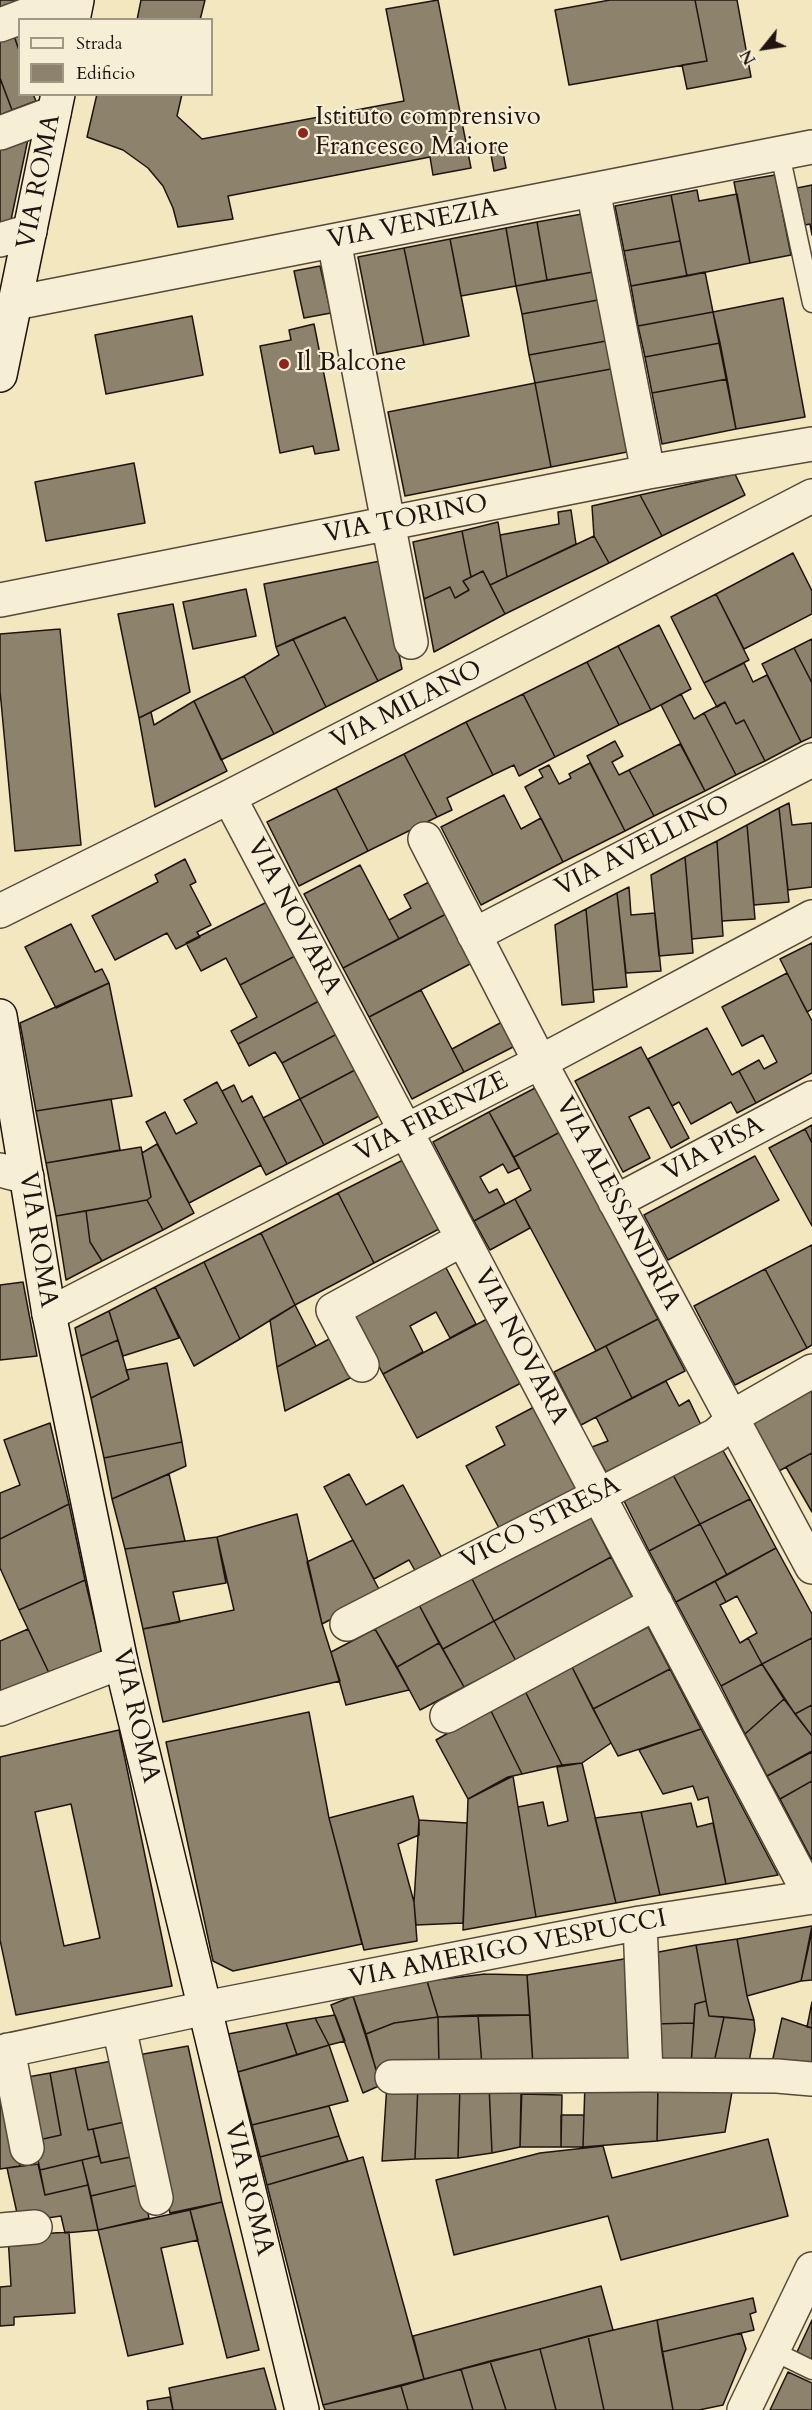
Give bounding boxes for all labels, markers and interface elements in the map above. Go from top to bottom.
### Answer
legend [18,18,213,96]
north arrow [734,18,794,78]
text: Strada [76,31,122,56]
text: N [735,45,761,69]
text: Edificio [76,61,135,86]
place label: Istituto comprensivo Francesco Maiore [315,102,541,164]
street label: VIA ROMA [12,112,68,252]
marker: Istituto comprensivo Francesco Maiore [296,126,310,140]
street label: VIA VENEZIA [325,193,501,257]
place label: Il Balcone [296,348,406,380]
marker: Il Balcone [277,357,291,371]
street label: VIA TORINO [321,489,491,551]
street label: VIA MILANO [326,654,488,758]
street label: VIA AVELLINO [550,789,736,905]
street label: VIA NOVARA [239,834,347,1000]
street label: VIA FIRENZE [350,1066,514,1170]
street label: VIA ALESSANDRIA [548,1092,686,1316]
street label: VIA PISA [658,1111,770,1189]
street label: VIA ROMA [11,1170,63,1310]
street label: VIA NOVARA [466,1264,574,1430]
street label: VICO STRESA [456,1470,626,1578]
street label: VIA ROMA [104,1646,166,1786]
street label: VIA AMERIGO VESPUCCI [347,1904,669,1996]
street label: VIA ROMA [216,2119,280,2259]

